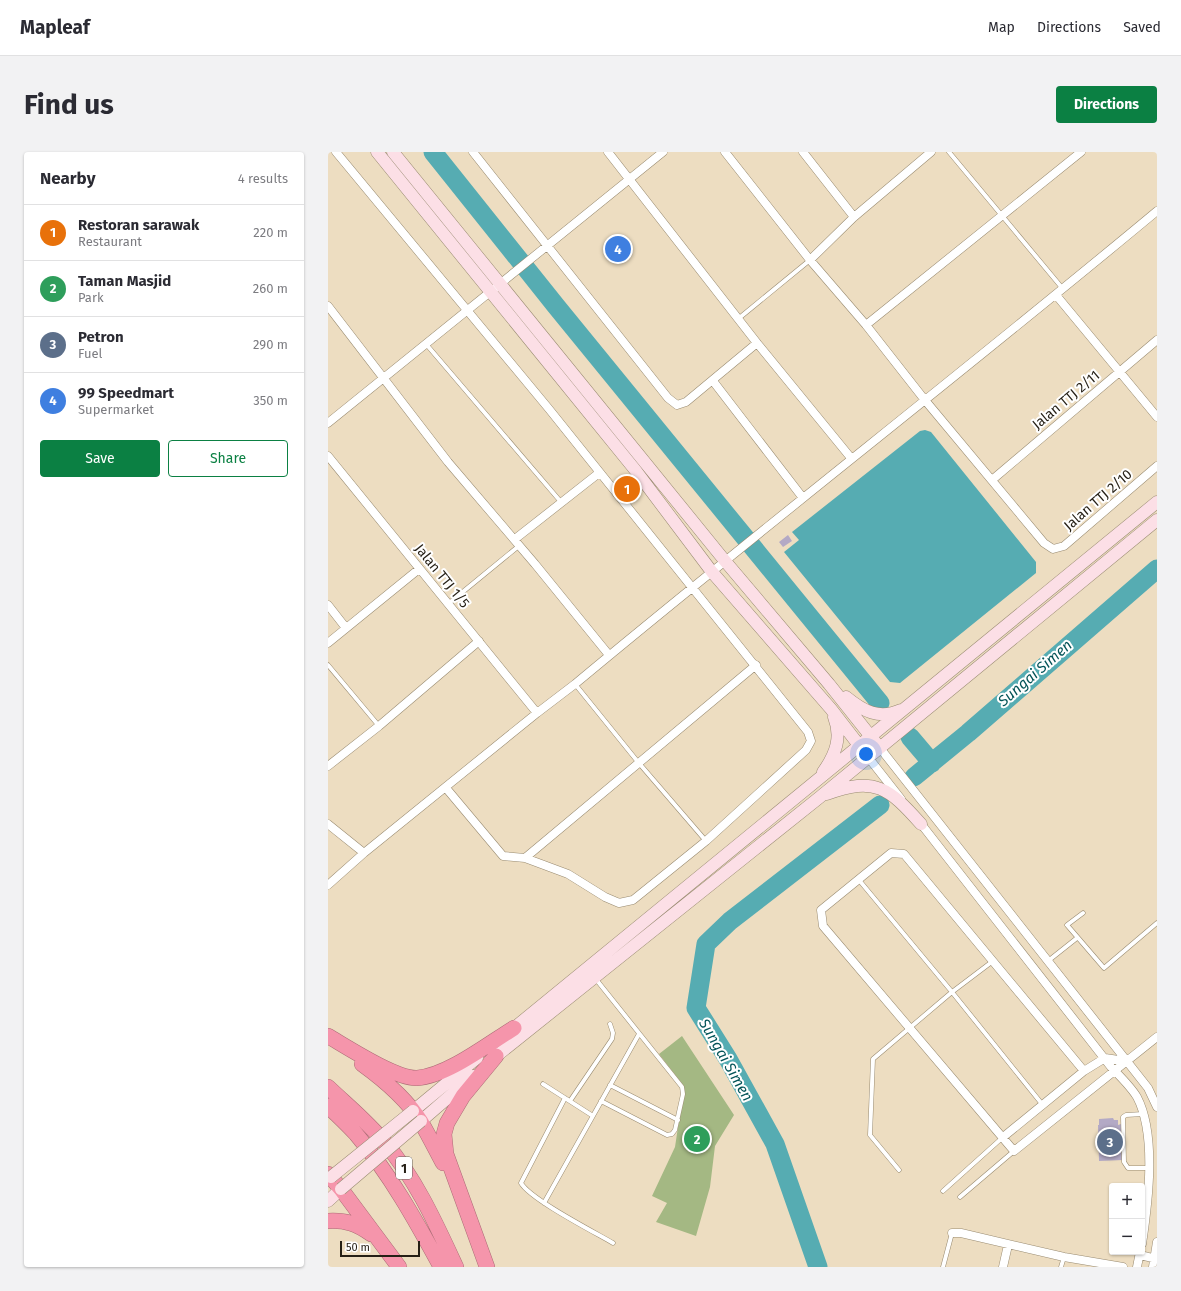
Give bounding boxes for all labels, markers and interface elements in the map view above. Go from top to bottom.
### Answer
text: Mapleaf [20,16,90,39]
text: Map [988,19,1015,36]
text: Directions [1037,19,1101,36]
text: Saved [1123,19,1161,36]
button: Directions [1056,86,1157,123]
text: Find us [24,88,114,121]
text: Nearby [40,168,95,189]
text: 4 results [238,171,288,186]
text: Restoran sarawak [78,216,199,234]
text: 1 [50,225,56,240]
text: 220 m [253,225,288,240]
text: Restaurant [78,234,142,249]
pin: 4 [605,234,631,264]
text: Taman Masjid [78,272,171,290]
text: 2 [50,281,56,296]
text: 260 m [253,281,288,296]
text: Park [78,290,104,305]
text: Petron [78,328,124,346]
text: 3 [50,337,56,352]
text: 290 m [253,337,288,352]
text: Fuel [78,346,102,361]
street label: Jalan TTJ 2/11 [1029,367,1103,433]
text: 99 Speedmart [78,384,174,402]
text: 4 [49,393,57,408]
text: 350 m [253,393,288,408]
text: Supermarket [78,402,154,417]
button: Save [40,440,160,477]
button: Share [168,440,288,477]
street label: Jalan TTJ 2/10 [1060,466,1136,534]
pin: 1 [614,474,640,504]
street label: Jalan TTJ 1/5 [411,540,473,612]
water label: Sungai Simen [994,636,1076,711]
your location [856,744,876,764]
water label: Sungai Simen [695,1015,757,1104]
pin: 2 [684,1124,710,1154]
pin: 3 [1097,1127,1123,1157]
road number: 1 [396,1157,412,1179]
map controls [1109,1183,1145,1255]
button: + [1109,1183,1145,1219]
button: − [1109,1219,1145,1255]
scale bar [340,1239,420,1258]
text: 50 m [346,1241,370,1254]

